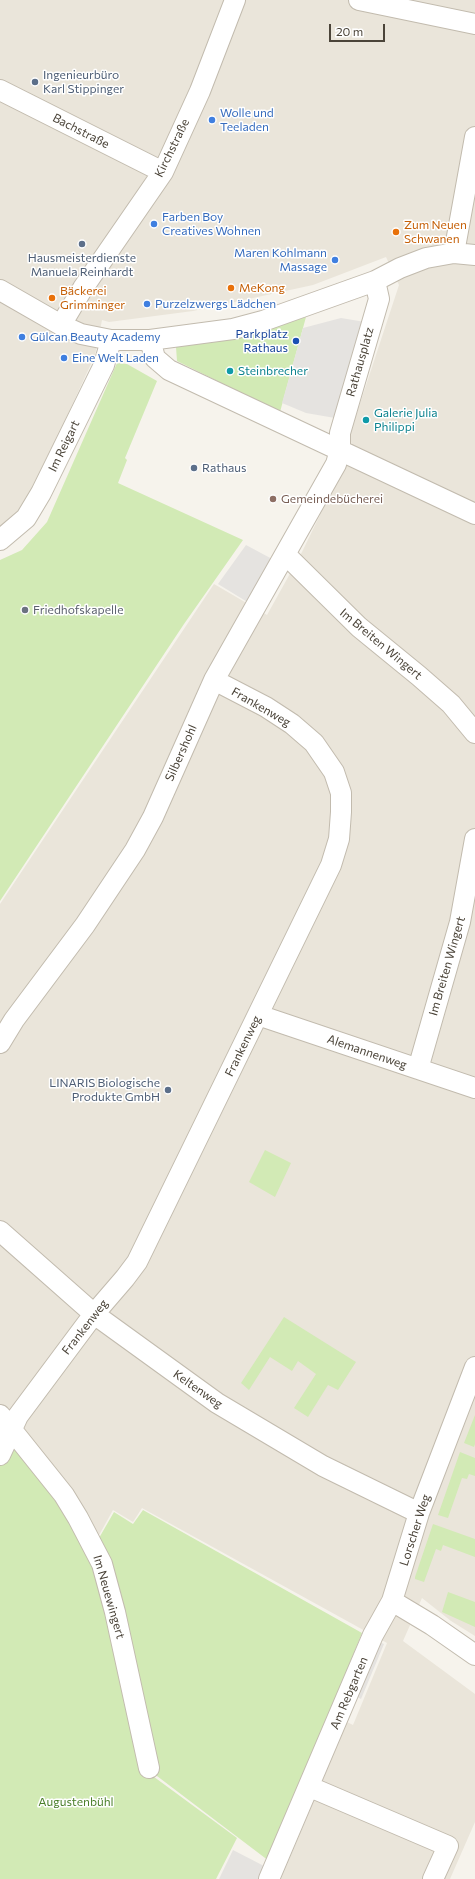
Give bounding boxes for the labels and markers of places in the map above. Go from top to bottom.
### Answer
place label: Ingenieurbüro Karl Stippinger [43,68,124,96]
marker: Ingenieurbüro Karl Stippinger [30,77,40,87]
place label: Wolle und Teeladen [220,106,274,134]
marker: Wolle und Teeladen [207,115,217,125]
place label: Farben Boy Creatives Wohnen [162,210,261,238]
place label: Zum Neuen Schwanen [404,218,467,246]
marker: Farben Boy Creatives Wohnen [149,219,159,229]
marker: Zum Neuen Schwanen [391,227,401,237]
marker: Hausmeisterdienste Manuela Reinhardt [77,239,87,249]
place label: Maren Kohlmann Massage [234,246,327,274]
place label: Hausmeisterdienste Manuela Reinhardt [28,251,136,279]
marker: Maren Kohlmann Massage [330,255,340,265]
place label: MeKong [239,281,285,295]
marker: MeKong [226,283,236,293]
place label: Bäckerei Grimminger [60,284,125,312]
marker: Bäckerei Grimminger [47,293,57,303]
place label: Purzelzwergs Lädchen [155,297,276,311]
marker: Purzelzwergs Lädchen [142,299,152,309]
place label: Parkplatz Rathaus [236,327,288,355]
place label: Gülcan Beauty Academy [30,330,160,344]
marker: Gülcan Beauty Academy [17,332,27,342]
marker: Parkplatz Rathaus [291,336,301,346]
place label: Eine Welt Laden [72,351,159,365]
marker: Eine Welt Laden [59,353,69,363]
place label: Steinbrecher [238,364,308,378]
marker: Steinbrecher [225,366,235,376]
place label: Galerie Julia Philippi [374,406,438,434]
marker: Galerie Julia Philippi [361,415,371,425]
place label: Rathaus [202,461,247,475]
marker: Rathaus [189,463,199,473]
place label: Gemeindebücherei [281,492,383,506]
marker: Gemeindebücherei [268,494,278,504]
place label: Friedhofskapelle [33,603,123,617]
marker: Friedhofskapelle [20,605,30,615]
place label: LINARIS Biologische Produkte GmbH [49,1076,160,1104]
marker: LINARIS Biologische Produkte GmbH [163,1085,173,1095]

